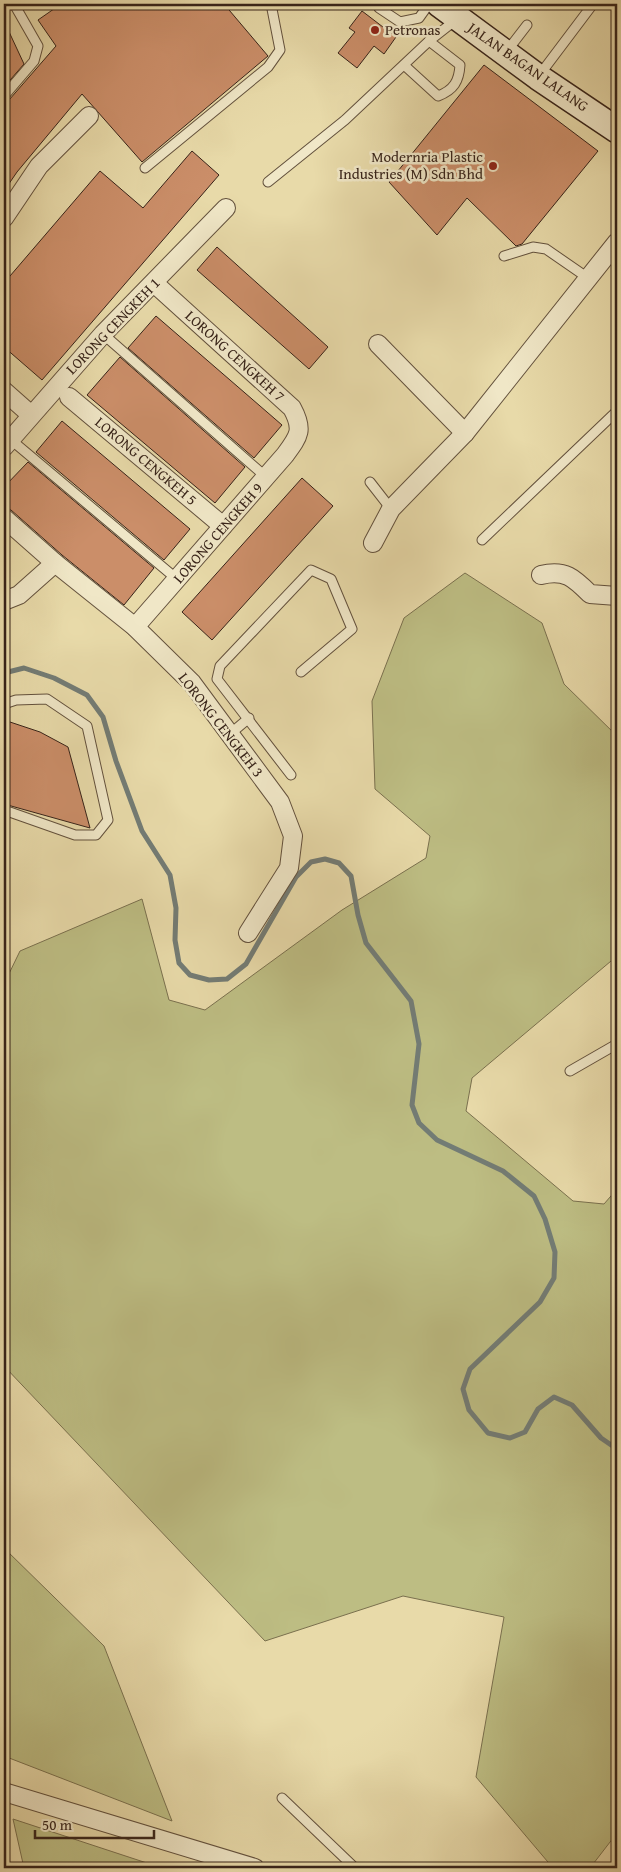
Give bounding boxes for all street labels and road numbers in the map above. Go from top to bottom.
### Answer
street label: JALAN BAGAN LALANG [462,16,593,116]
street label: LORONG CENGKEH 1 [61,273,164,379]
street label: LORONG CENGKEH 7 [181,305,290,406]
street label: LORONG CENGKEH 5 [91,412,202,510]
street label: LORONG CENGKEH 9 [168,478,267,588]
street label: LORONG CENGKEH 3 [174,668,269,781]

